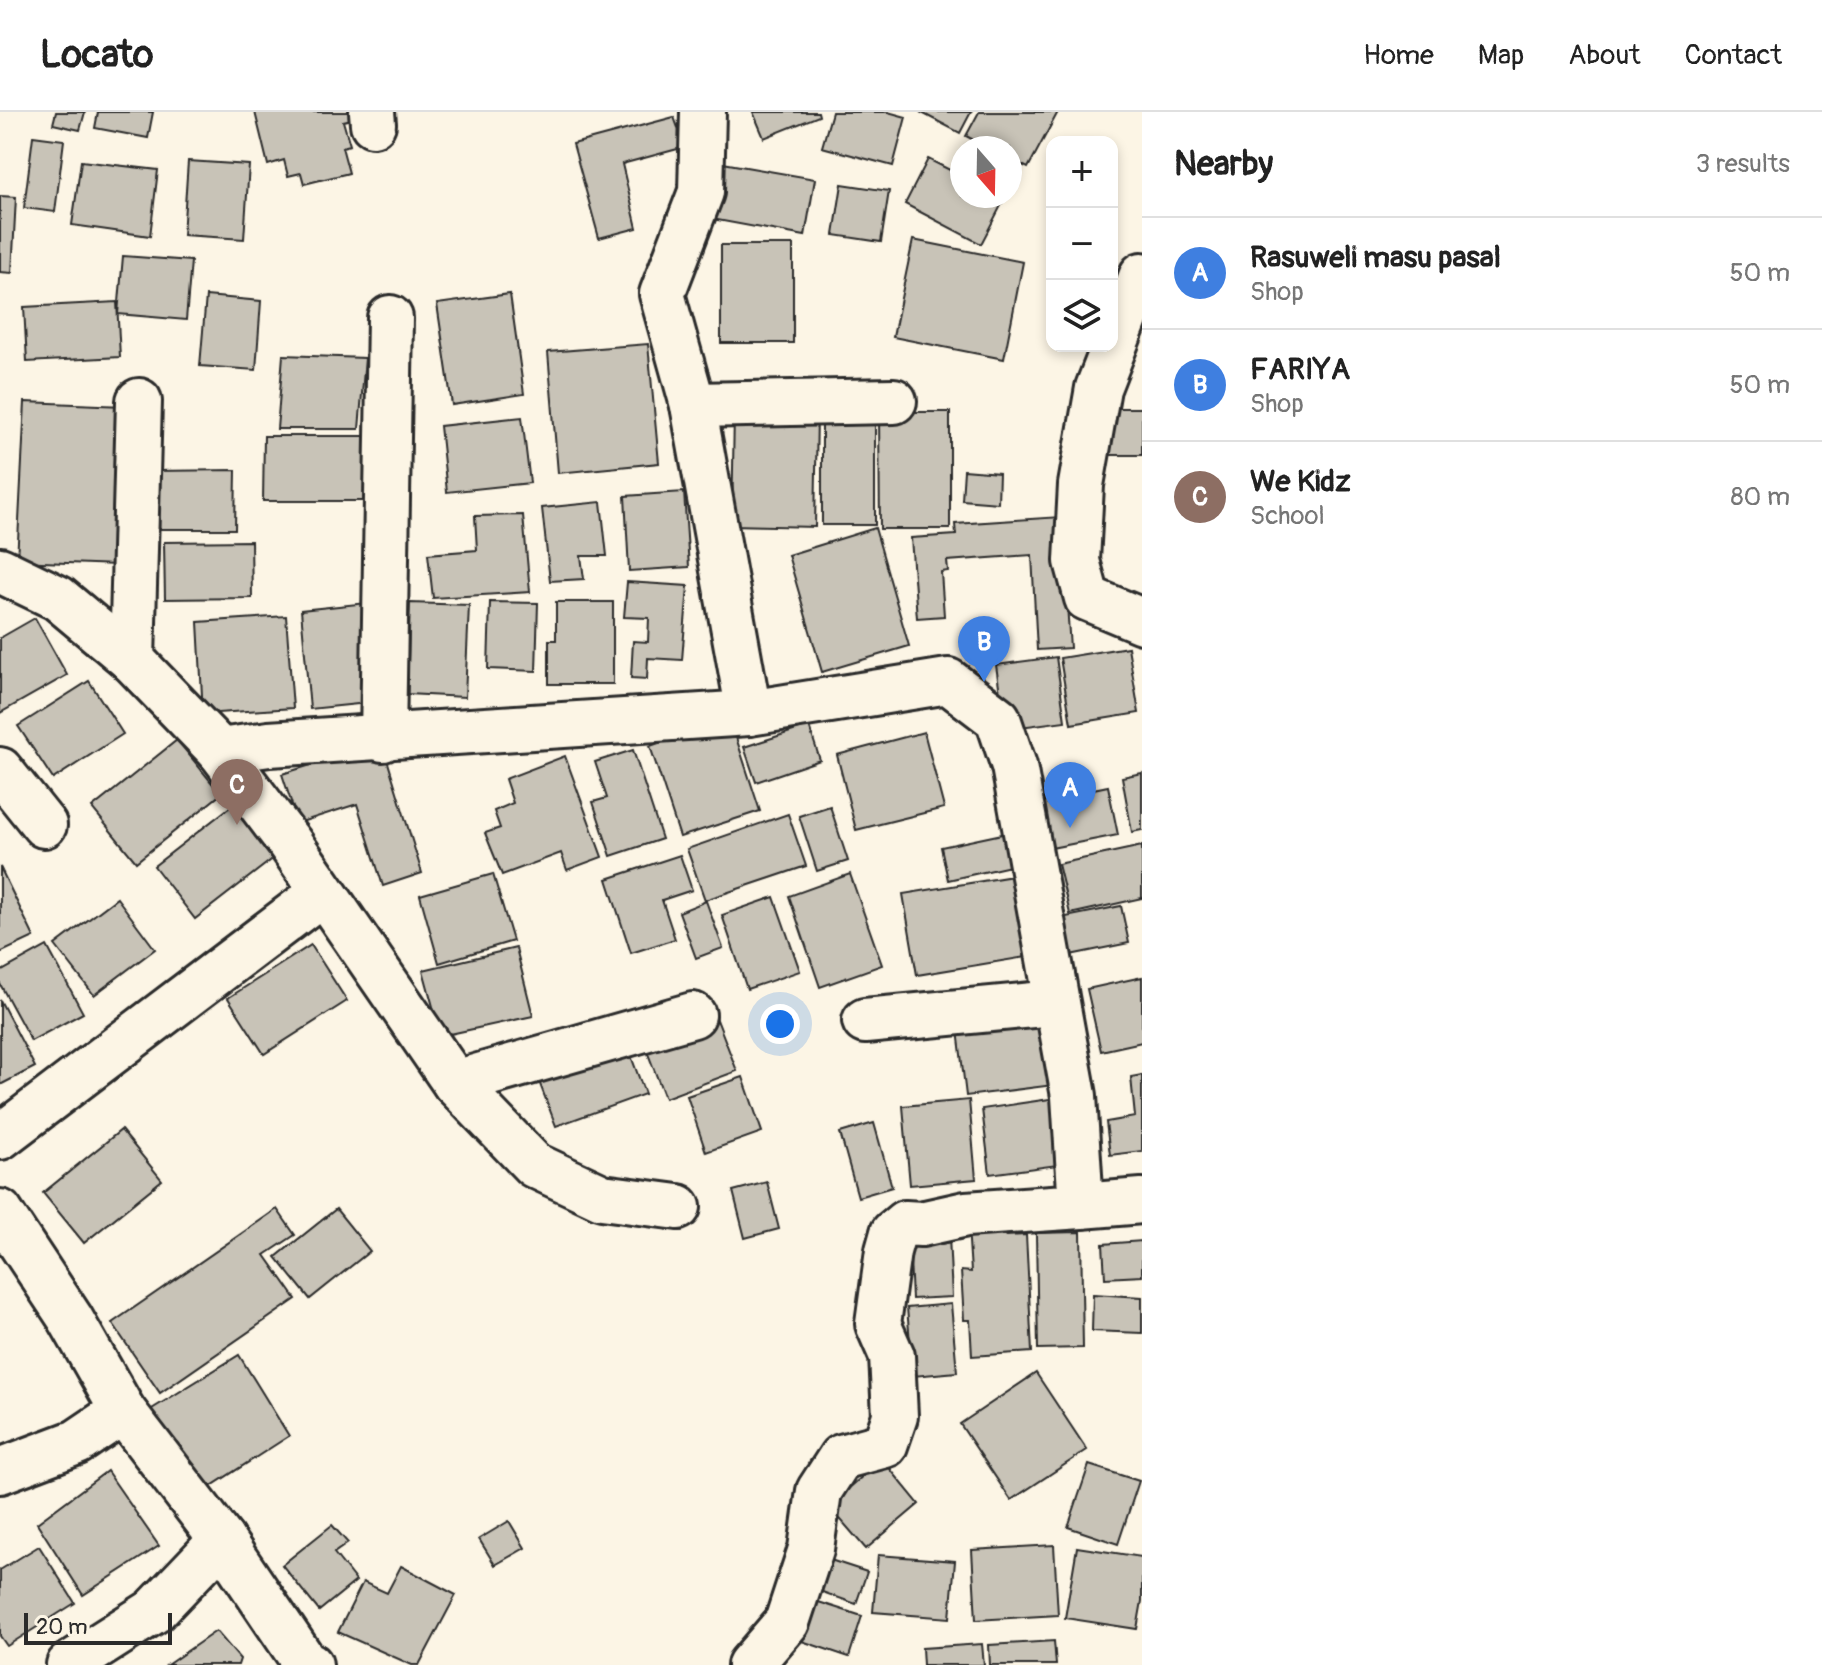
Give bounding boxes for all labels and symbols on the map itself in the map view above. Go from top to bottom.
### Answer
north arrow [950,136,1022,208]
pin: B [958,616,1010,682]
pin: C [211,759,263,825]
pin: A [1044,762,1096,828]
your location [760,1004,800,1044]
scale bar [24,1609,172,1645]

